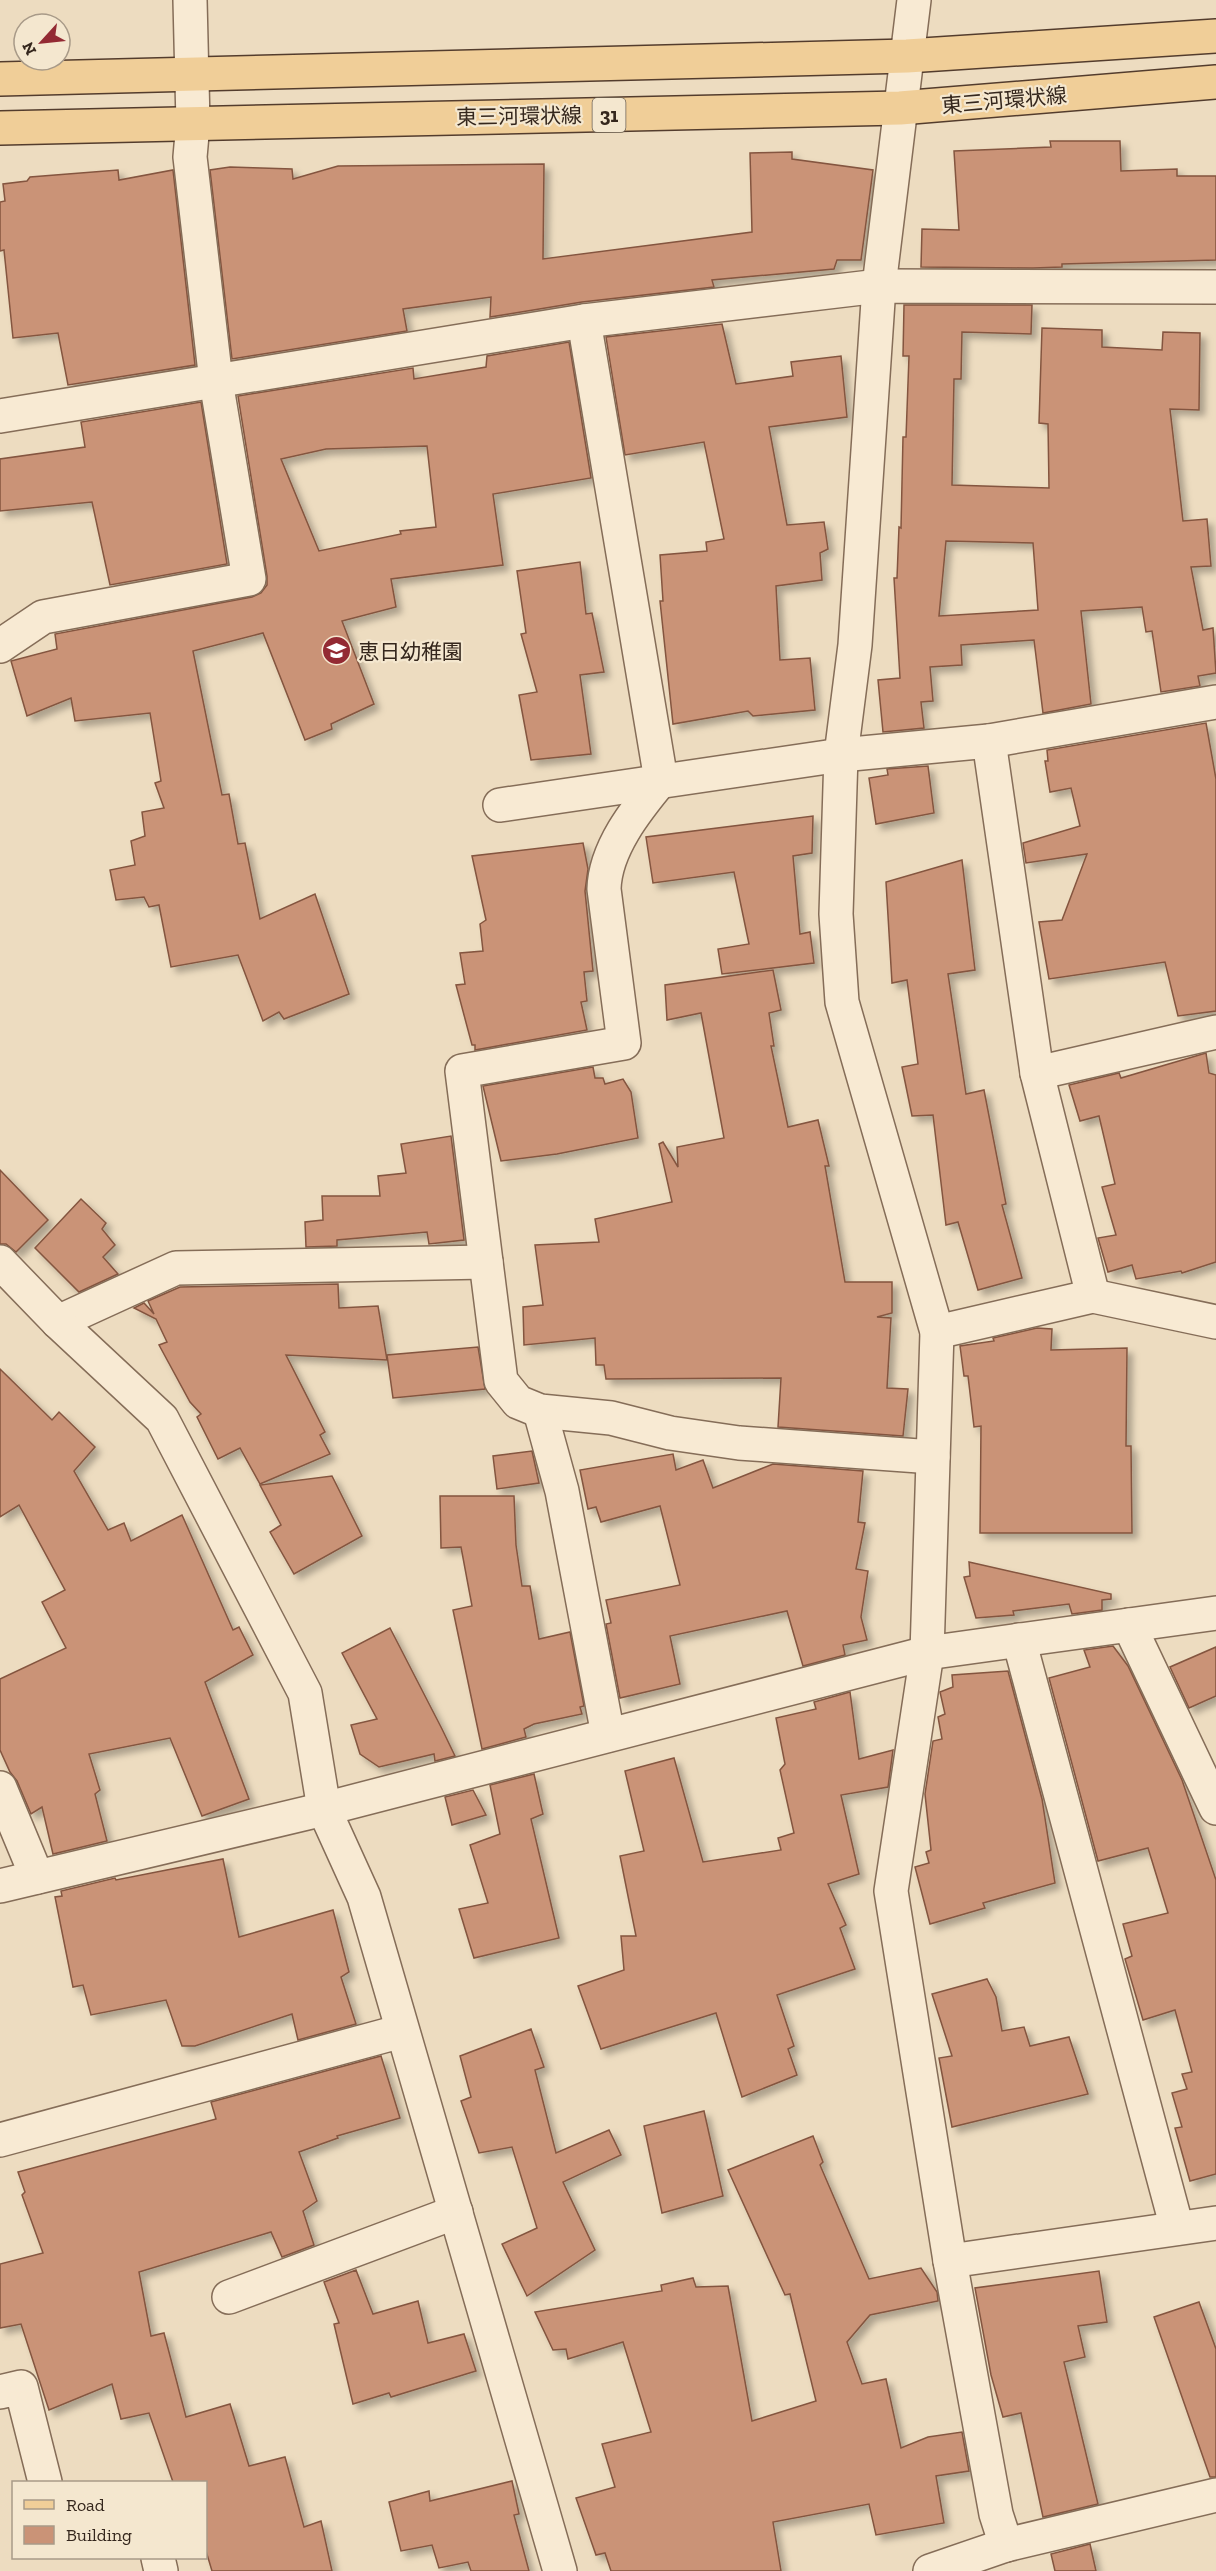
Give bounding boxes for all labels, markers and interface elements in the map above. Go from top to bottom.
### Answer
north arrow [12,12,72,72]
text: N [18,39,40,58]
street label: 東三河環状線 [940,82,1068,118]
road number: 31 [592,98,626,132]
street label: 東三河環状線 [456,102,582,130]
school or university icon: 恵日幼稚園 [321,635,353,667]
place label: 恵日幼稚園 [358,639,463,664]
legend [12,2481,207,2559]
text: Road [66,2494,105,2516]
text: Building [66,2524,132,2546]

